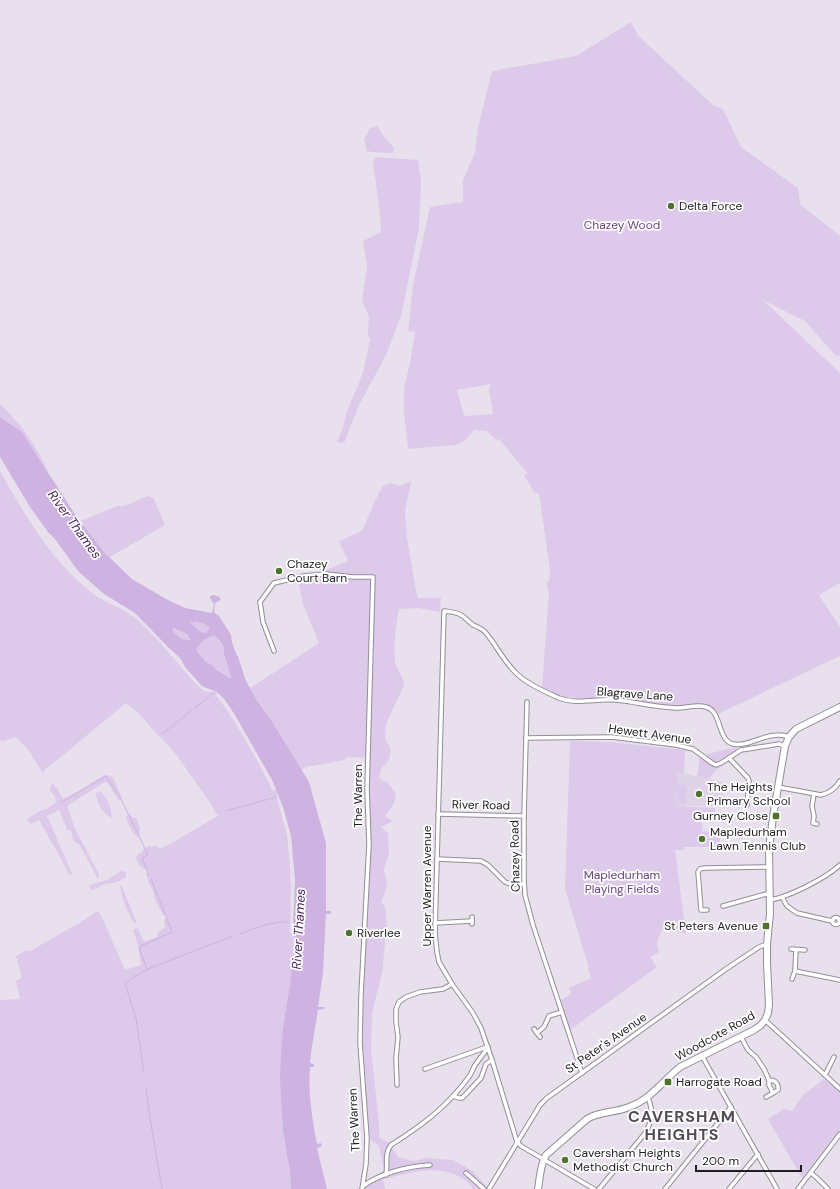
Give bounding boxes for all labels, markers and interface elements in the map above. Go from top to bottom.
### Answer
place label: Delta Force [679,198,743,214]
marker: Delta Force [666,201,676,211]
park label: Chazey Wood [584,217,660,233]
water label: River Thames [44,487,105,562]
place label: Chazey Court Barn [287,556,347,586]
marker: Chazey Court Barn [274,566,284,576]
street label: Blagrave Lane [596,683,674,705]
street label: Hewett Avenue [607,720,693,748]
street label: The Warren [350,764,366,828]
place label: The Heights Primary School [707,779,790,809]
marker: The Heights Primary School [694,789,704,799]
street label: River Road [452,796,510,814]
place label: Gurney Close [693,808,768,824]
marker: Gurney Close [771,811,781,821]
street label: Chazey Road [506,820,524,892]
place label: Mapledurham Lawn Tennis Club [710,824,806,854]
street label: Upper Warren Avenue [419,825,435,947]
marker: Mapledurham Lawn Tennis Club [697,834,707,844]
park label: Mapledurham Playing Fields [584,867,660,897]
water label: River Thames [288,888,309,970]
place label: St Peters Avenue [664,918,758,934]
marker: St Peters Avenue [761,921,771,931]
place label: Riverlee [357,925,401,941]
marker: Riverlee [344,928,354,938]
street label: Woodcote Road [672,1007,758,1065]
street label: St Peter's Avenue [562,1009,650,1077]
place label: Harrogate Road [676,1074,762,1090]
marker: Harrogate Road [663,1077,673,1087]
street label: The Warren [344,1088,364,1152]
district label: CAVERSHAM HEIGHTS [628,1106,736,1145]
place label: Caversham Heights Methodist Church [573,1145,681,1175]
scale bar [696,1147,801,1173]
text: 200 m [702,1153,739,1169]
marker: Caversham Heights Methodist Church [560,1155,570,1165]

